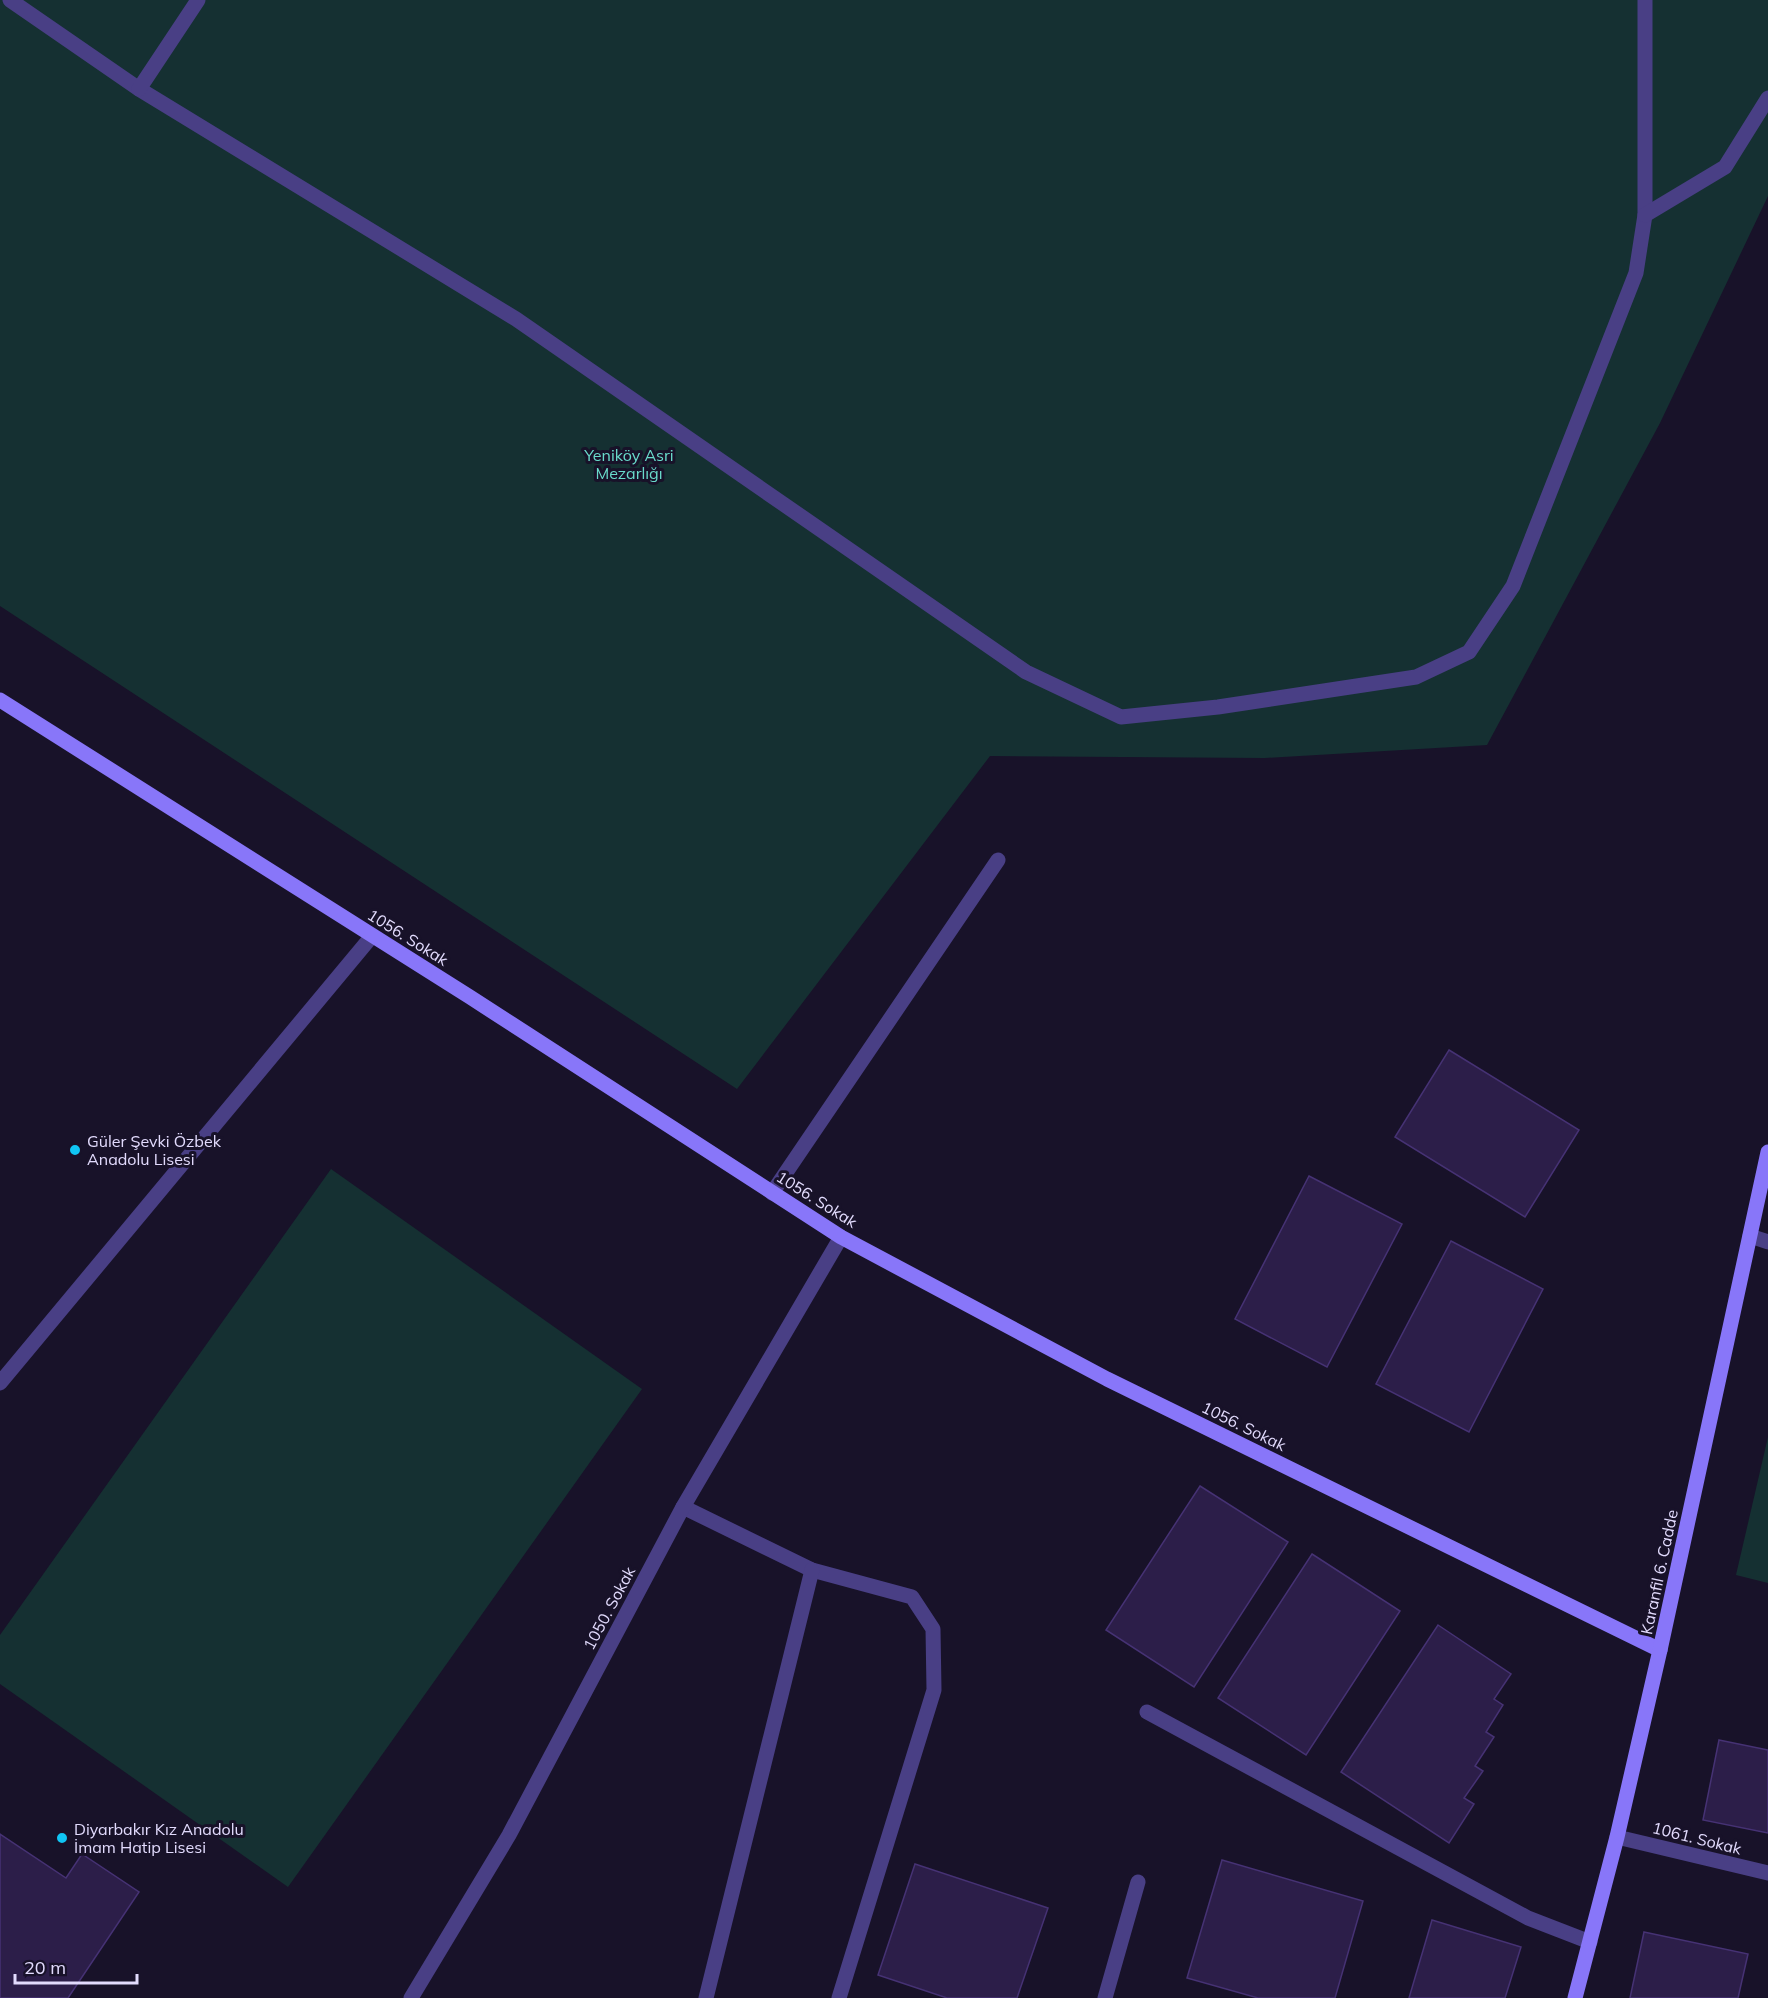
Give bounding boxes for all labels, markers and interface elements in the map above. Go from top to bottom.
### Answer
park label: Yeniköy Asri Mezarlığı [583,445,674,483]
street label: 1056. Sokak [364,904,453,970]
place label: Güler Şevki Özbek Anadolu Lisesi [87,1131,222,1169]
marker: Güler Şevki Özbek Anadolu Lisesi [68,1143,82,1157]
street label: 1056. Sokak [773,1166,862,1232]
street label: 1056. Sokak [1199,1397,1290,1455]
street label: Karanfil 6. Cadde [1636,1508,1682,1636]
street label: 1050. Sokak [579,1562,640,1653]
street label: 1061. Sokak [1650,1817,1744,1859]
place label: Diyarbakır Kız Anadolu İmam Hatip Lisesi [74,1819,244,1857]
marker: Diyarbakır Kız Anadolu İmam Hatip Lisesi [55,1831,69,1845]
scale bar [15,1947,136,1985]
text: 20 m [24,1956,66,1979]

